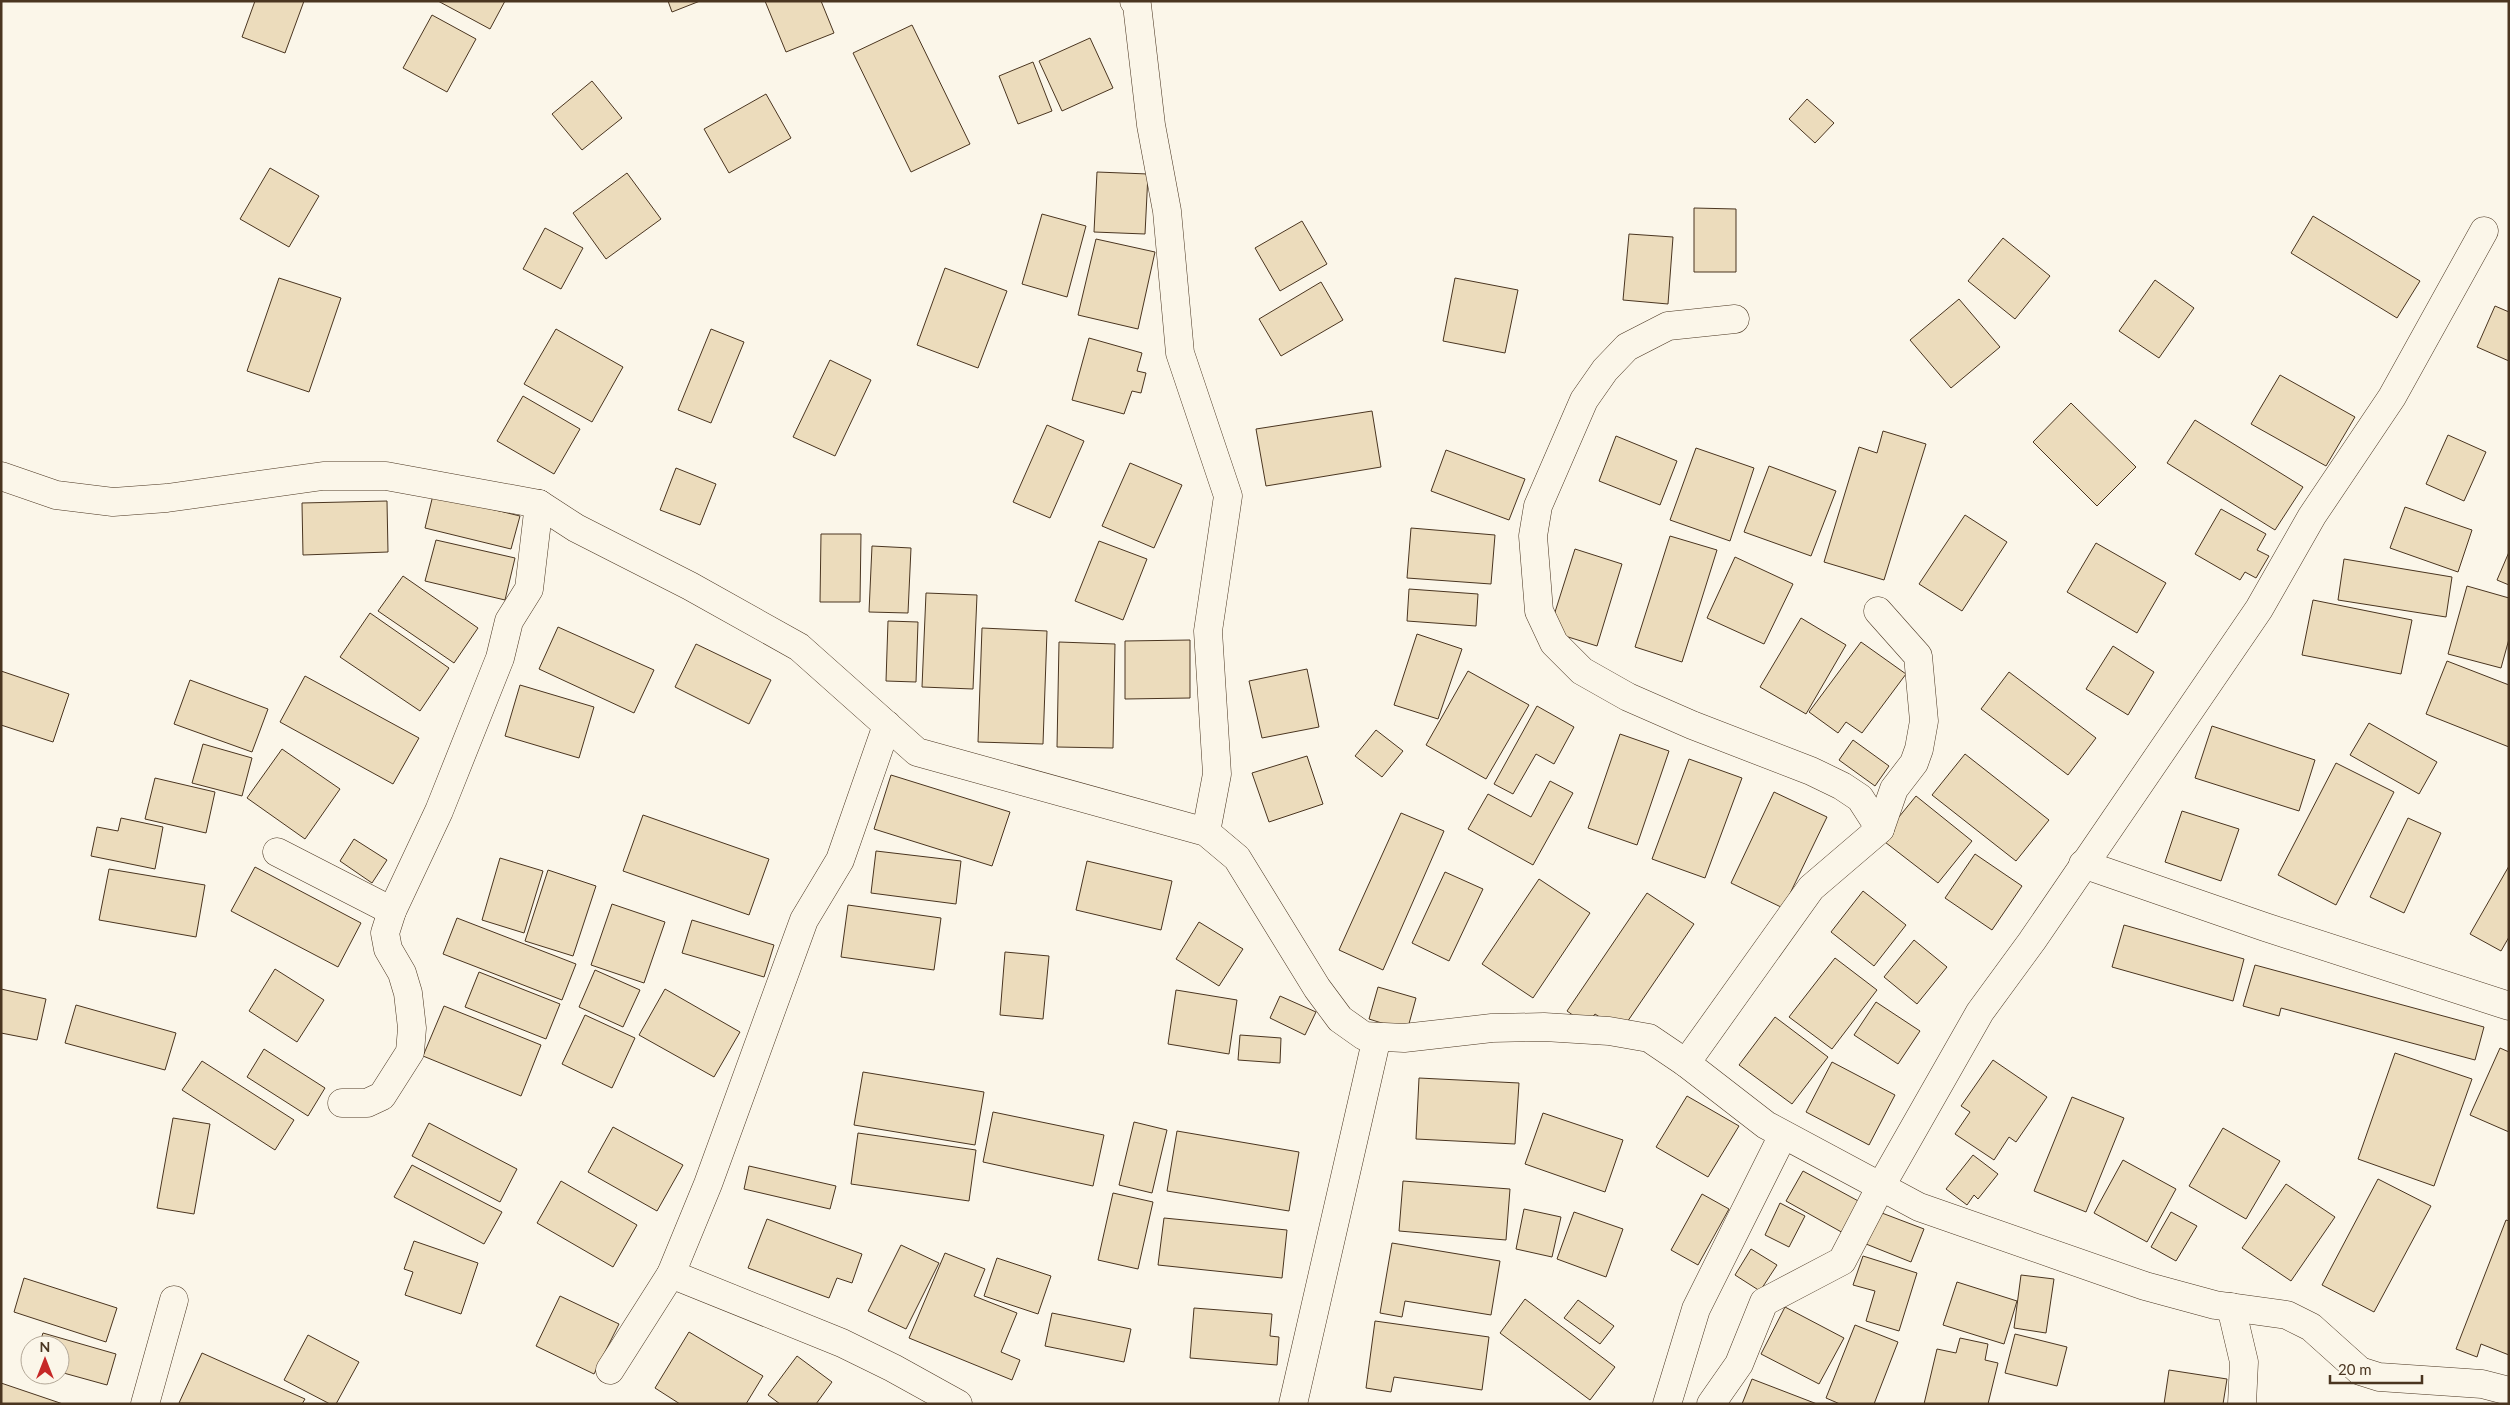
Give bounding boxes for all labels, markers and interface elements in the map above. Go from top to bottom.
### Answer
north arrow [20,1335,70,1385]
text: N [40,1338,50,1355]
scale bar [2330,1352,2422,1384]
text: 20 m [2338,1360,2372,1378]

